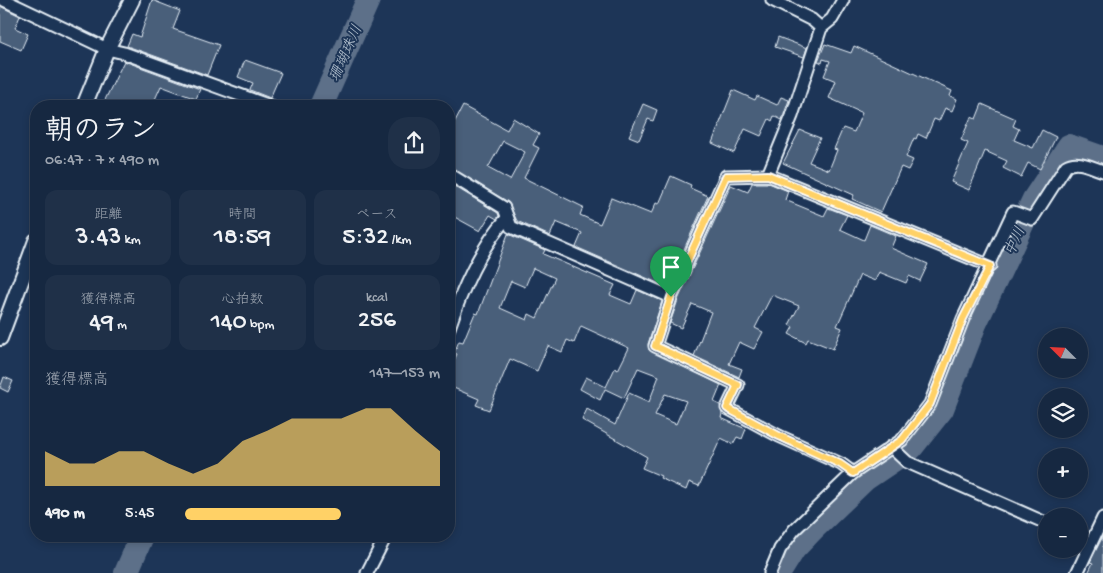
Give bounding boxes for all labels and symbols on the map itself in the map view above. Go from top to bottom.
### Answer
water label: 珊瑚珠川 [325,22,367,85]
water label: 中川 [1000,224,1030,259]
pin [650,246,692,297]
north arrow [1038,328,1088,378]

